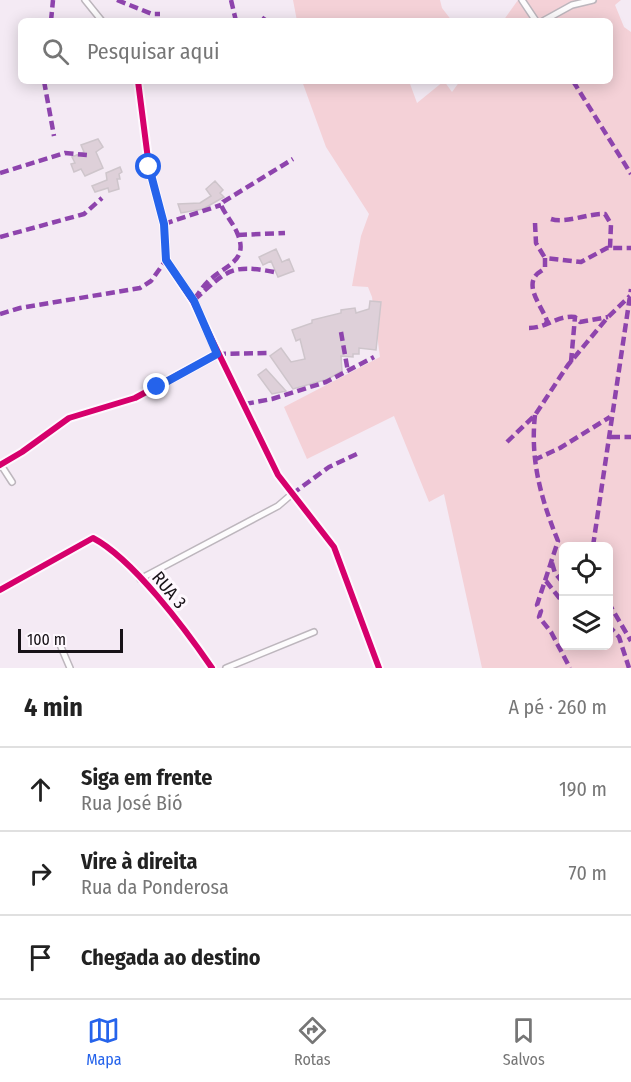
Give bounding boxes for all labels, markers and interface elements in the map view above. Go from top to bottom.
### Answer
search box [18,18,613,84]
icon: search [39,35,72,68]
text: Pesquisar aqui [87,38,219,65]
route start [135,153,161,179]
route end [143,373,169,399]
map controls [559,542,613,650]
button: locate [559,542,613,596]
street label: RUA 3 [147,567,191,613]
button: layers [559,596,613,650]
scale bar [18,626,123,654]
text: 100 m [27,630,66,649]
text: 4 min [24,692,83,723]
text: A pé · 260 m [508,695,607,719]
text: Siga em frente [81,764,212,791]
icon: ahead [24,773,57,806]
text: 190 m [559,777,607,801]
text: Rua José Bió [81,791,182,815]
text: Vire à direita [81,848,197,875]
icon: right [24,857,57,890]
text: 70 m [569,861,607,885]
text: Rua da Ponderosa [81,875,229,899]
icon: arrive [24,941,57,974]
text: Chegada ao destino [81,944,261,971]
tab: Mapa [86,1014,122,1069]
tab: Rotas [294,1014,331,1069]
tab: Salvos [503,1014,545,1069]

